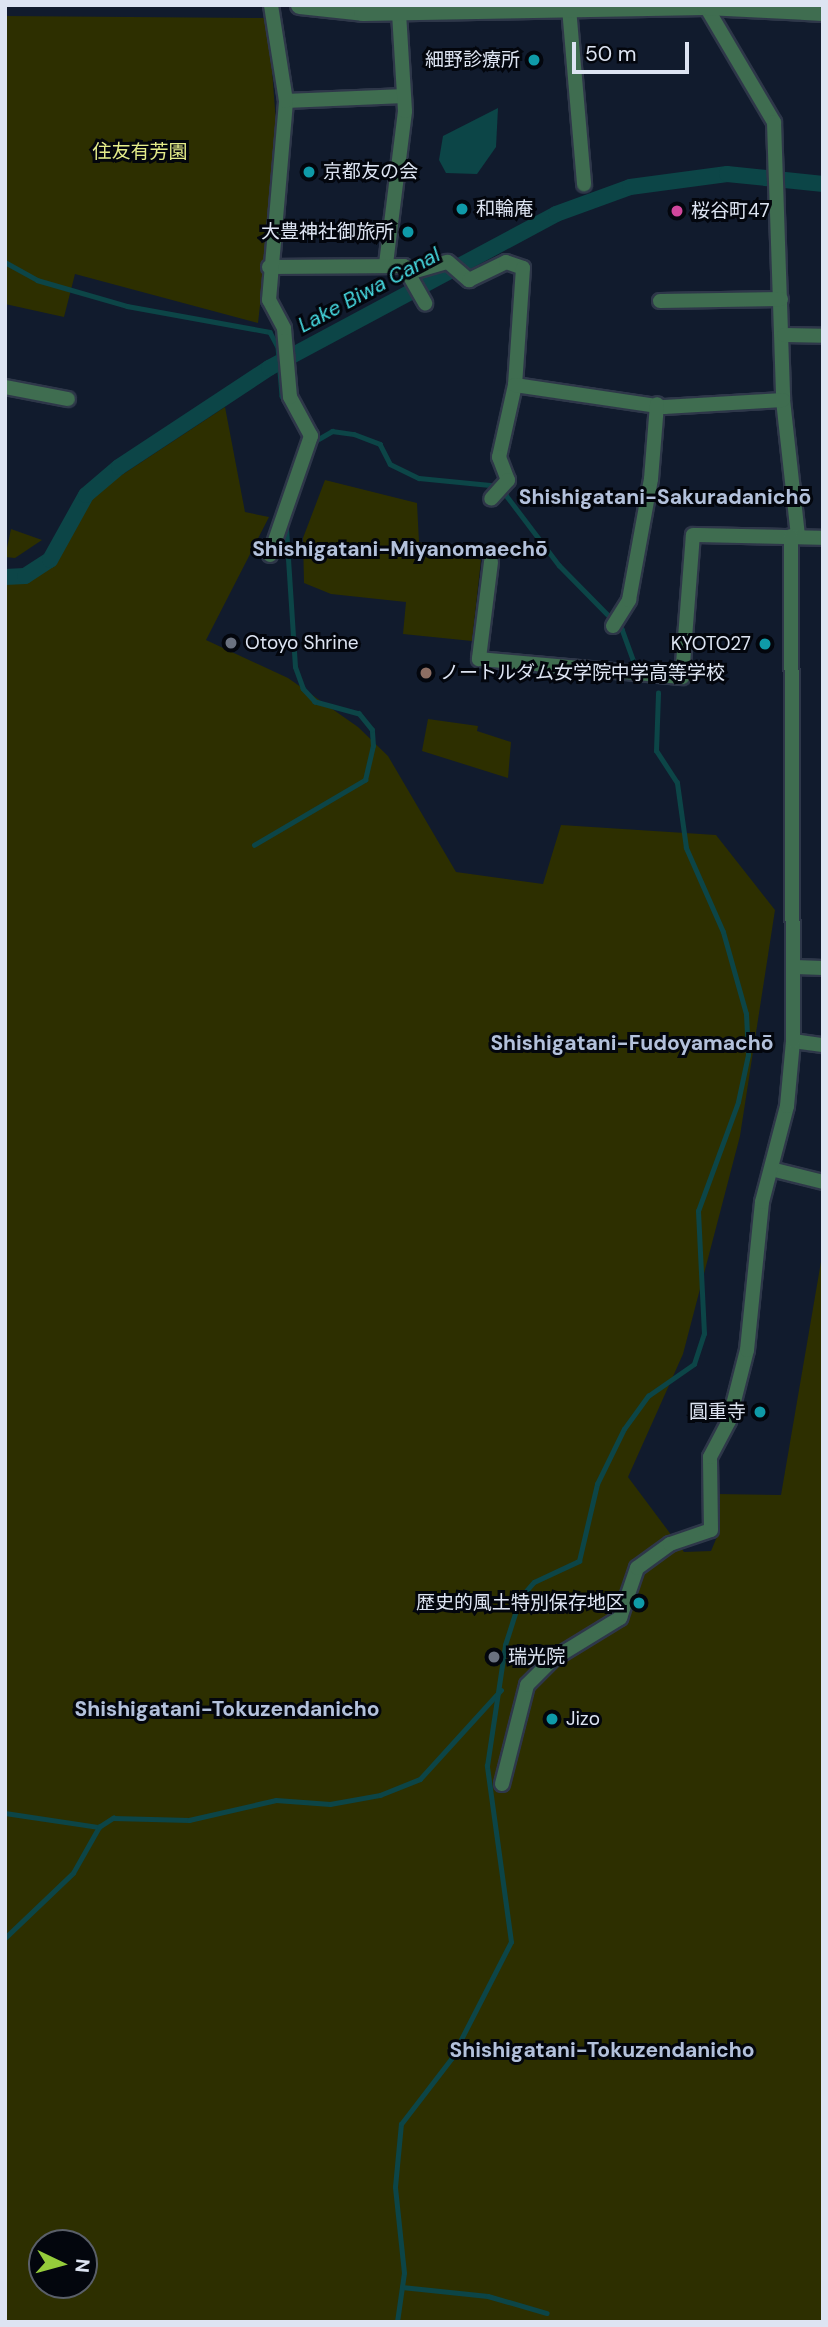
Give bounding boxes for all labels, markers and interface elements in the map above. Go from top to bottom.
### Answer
scale bar [576,28,693,72]
text: 50 m [585,40,636,68]
place label: 細野診療所 [425,49,520,71]
marker: 細野診療所 [526,52,542,68]
park label: 住友有芳園 [93,141,187,163]
place label: 京都友の会 [323,161,418,183]
marker: 京都友の会 [301,164,317,180]
place label: 和輪庵 [476,198,533,220]
place label: 桜谷町47 [691,200,770,222]
marker: 和輪庵 [454,201,470,217]
marker: 桜谷町47 [669,203,685,219]
place label: 大豊神社御旅所 [261,221,394,243]
marker: 大豊神社御旅所 [400,224,416,240]
water label: Lake Biwa Canal [294,242,444,338]
district label: Shishigatani-Sakuradanichō [519,484,811,510]
district label: Shishigatani-Miyanomaechō [252,536,548,562]
place label: Otoyo Shrine [245,632,359,654]
place label: KYOTO27 [671,633,751,655]
marker: Otoyo Shrine [223,635,239,651]
marker: KYOTO27 [757,636,773,652]
place label: ノートルダム女学院中学高等学校 [440,662,725,684]
marker: ノートルダム女学院中学高等学校 [418,665,434,681]
district label: Shishigatani-Fudoyamachō [490,1030,774,1056]
place label: 圓重寺 [689,1401,746,1423]
marker: 圓重寺 [752,1404,768,1420]
place label: 歴史的風土特別保存地区 [416,1592,625,1614]
marker: 歴史的風土特別保存地区 [631,1595,647,1611]
place label: 瑞光院 [508,1646,565,1668]
marker: 瑞光院 [486,1649,502,1665]
district label: Shishigatani-Tokuzendanicho [75,1696,379,1722]
place label: Jizo [566,1708,600,1730]
marker: Jizo [544,1711,560,1727]
district label: Shishigatani-Tokuzendanicho [450,2037,754,2063]
north arrow [28,2229,98,2299]
text: N [69,2258,95,2274]

